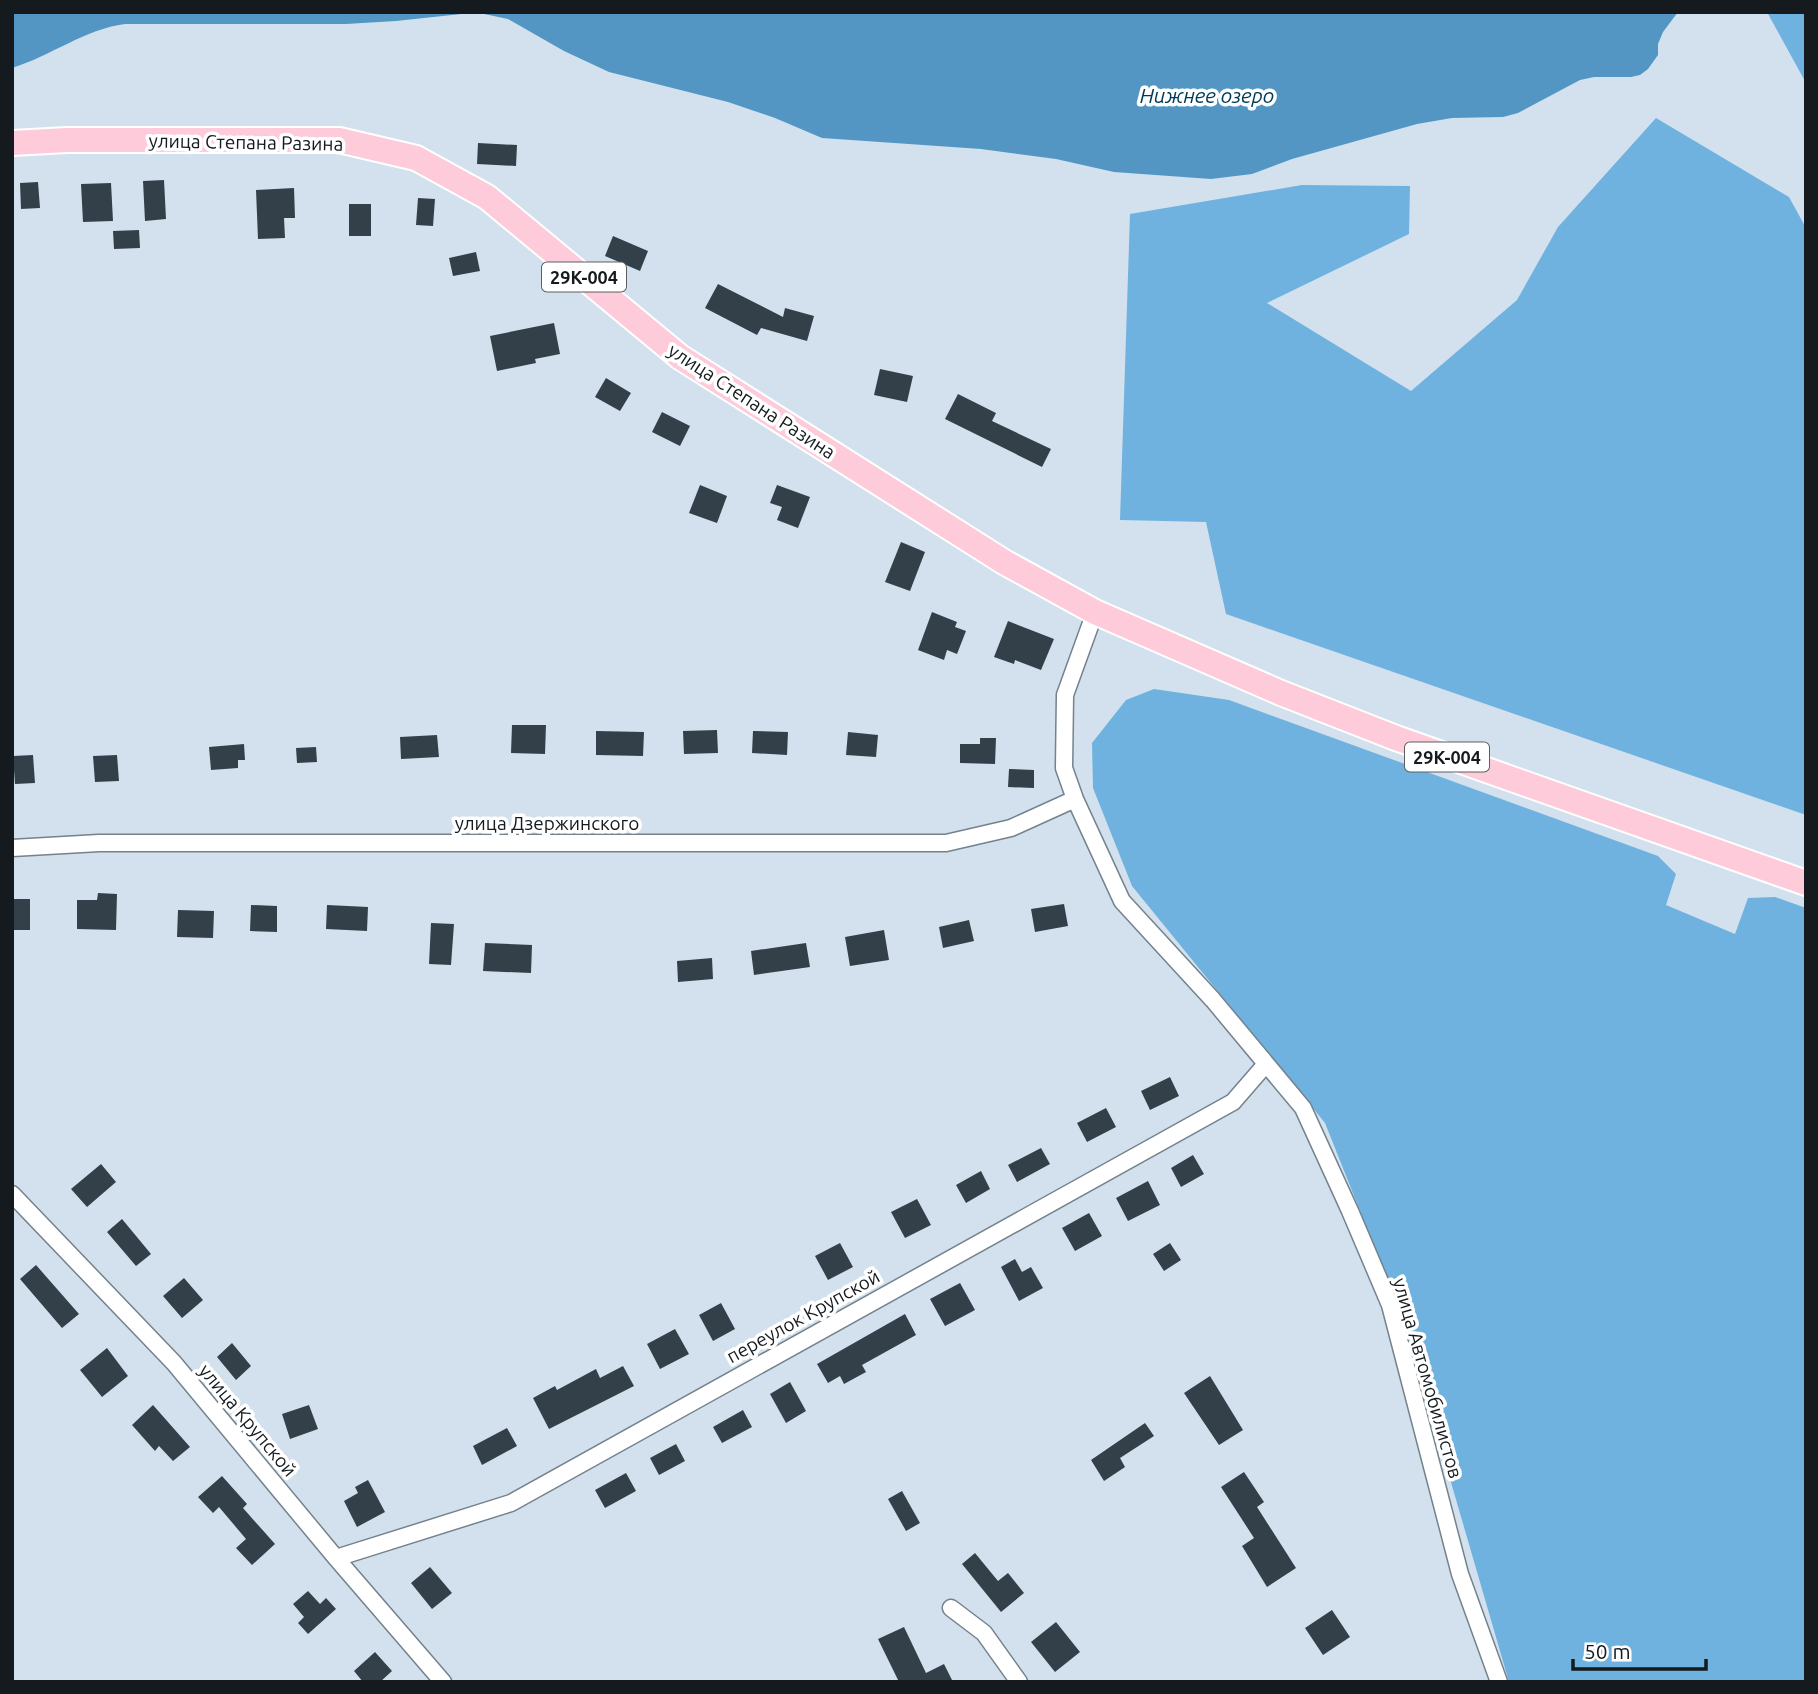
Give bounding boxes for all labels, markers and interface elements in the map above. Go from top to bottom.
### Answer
water label: Нижнее озеро [1140,83,1274,107]
street label: улица Степана Разина [149,129,343,155]
road number: 29К-004 [542,262,626,292]
street label: улица Степана Разина [664,339,840,463]
road number: 29К-004 [1405,742,1489,772]
street label: улица Дзержинского [455,812,639,834]
street label: переулок Крупской [723,1265,883,1367]
street label: улица Автомобилистов [1389,1275,1467,1481]
street label: улица Крупской [195,1359,301,1481]
scale bar [1573,1628,1706,1672]
text: 50 m [1584,1639,1631,1663]

